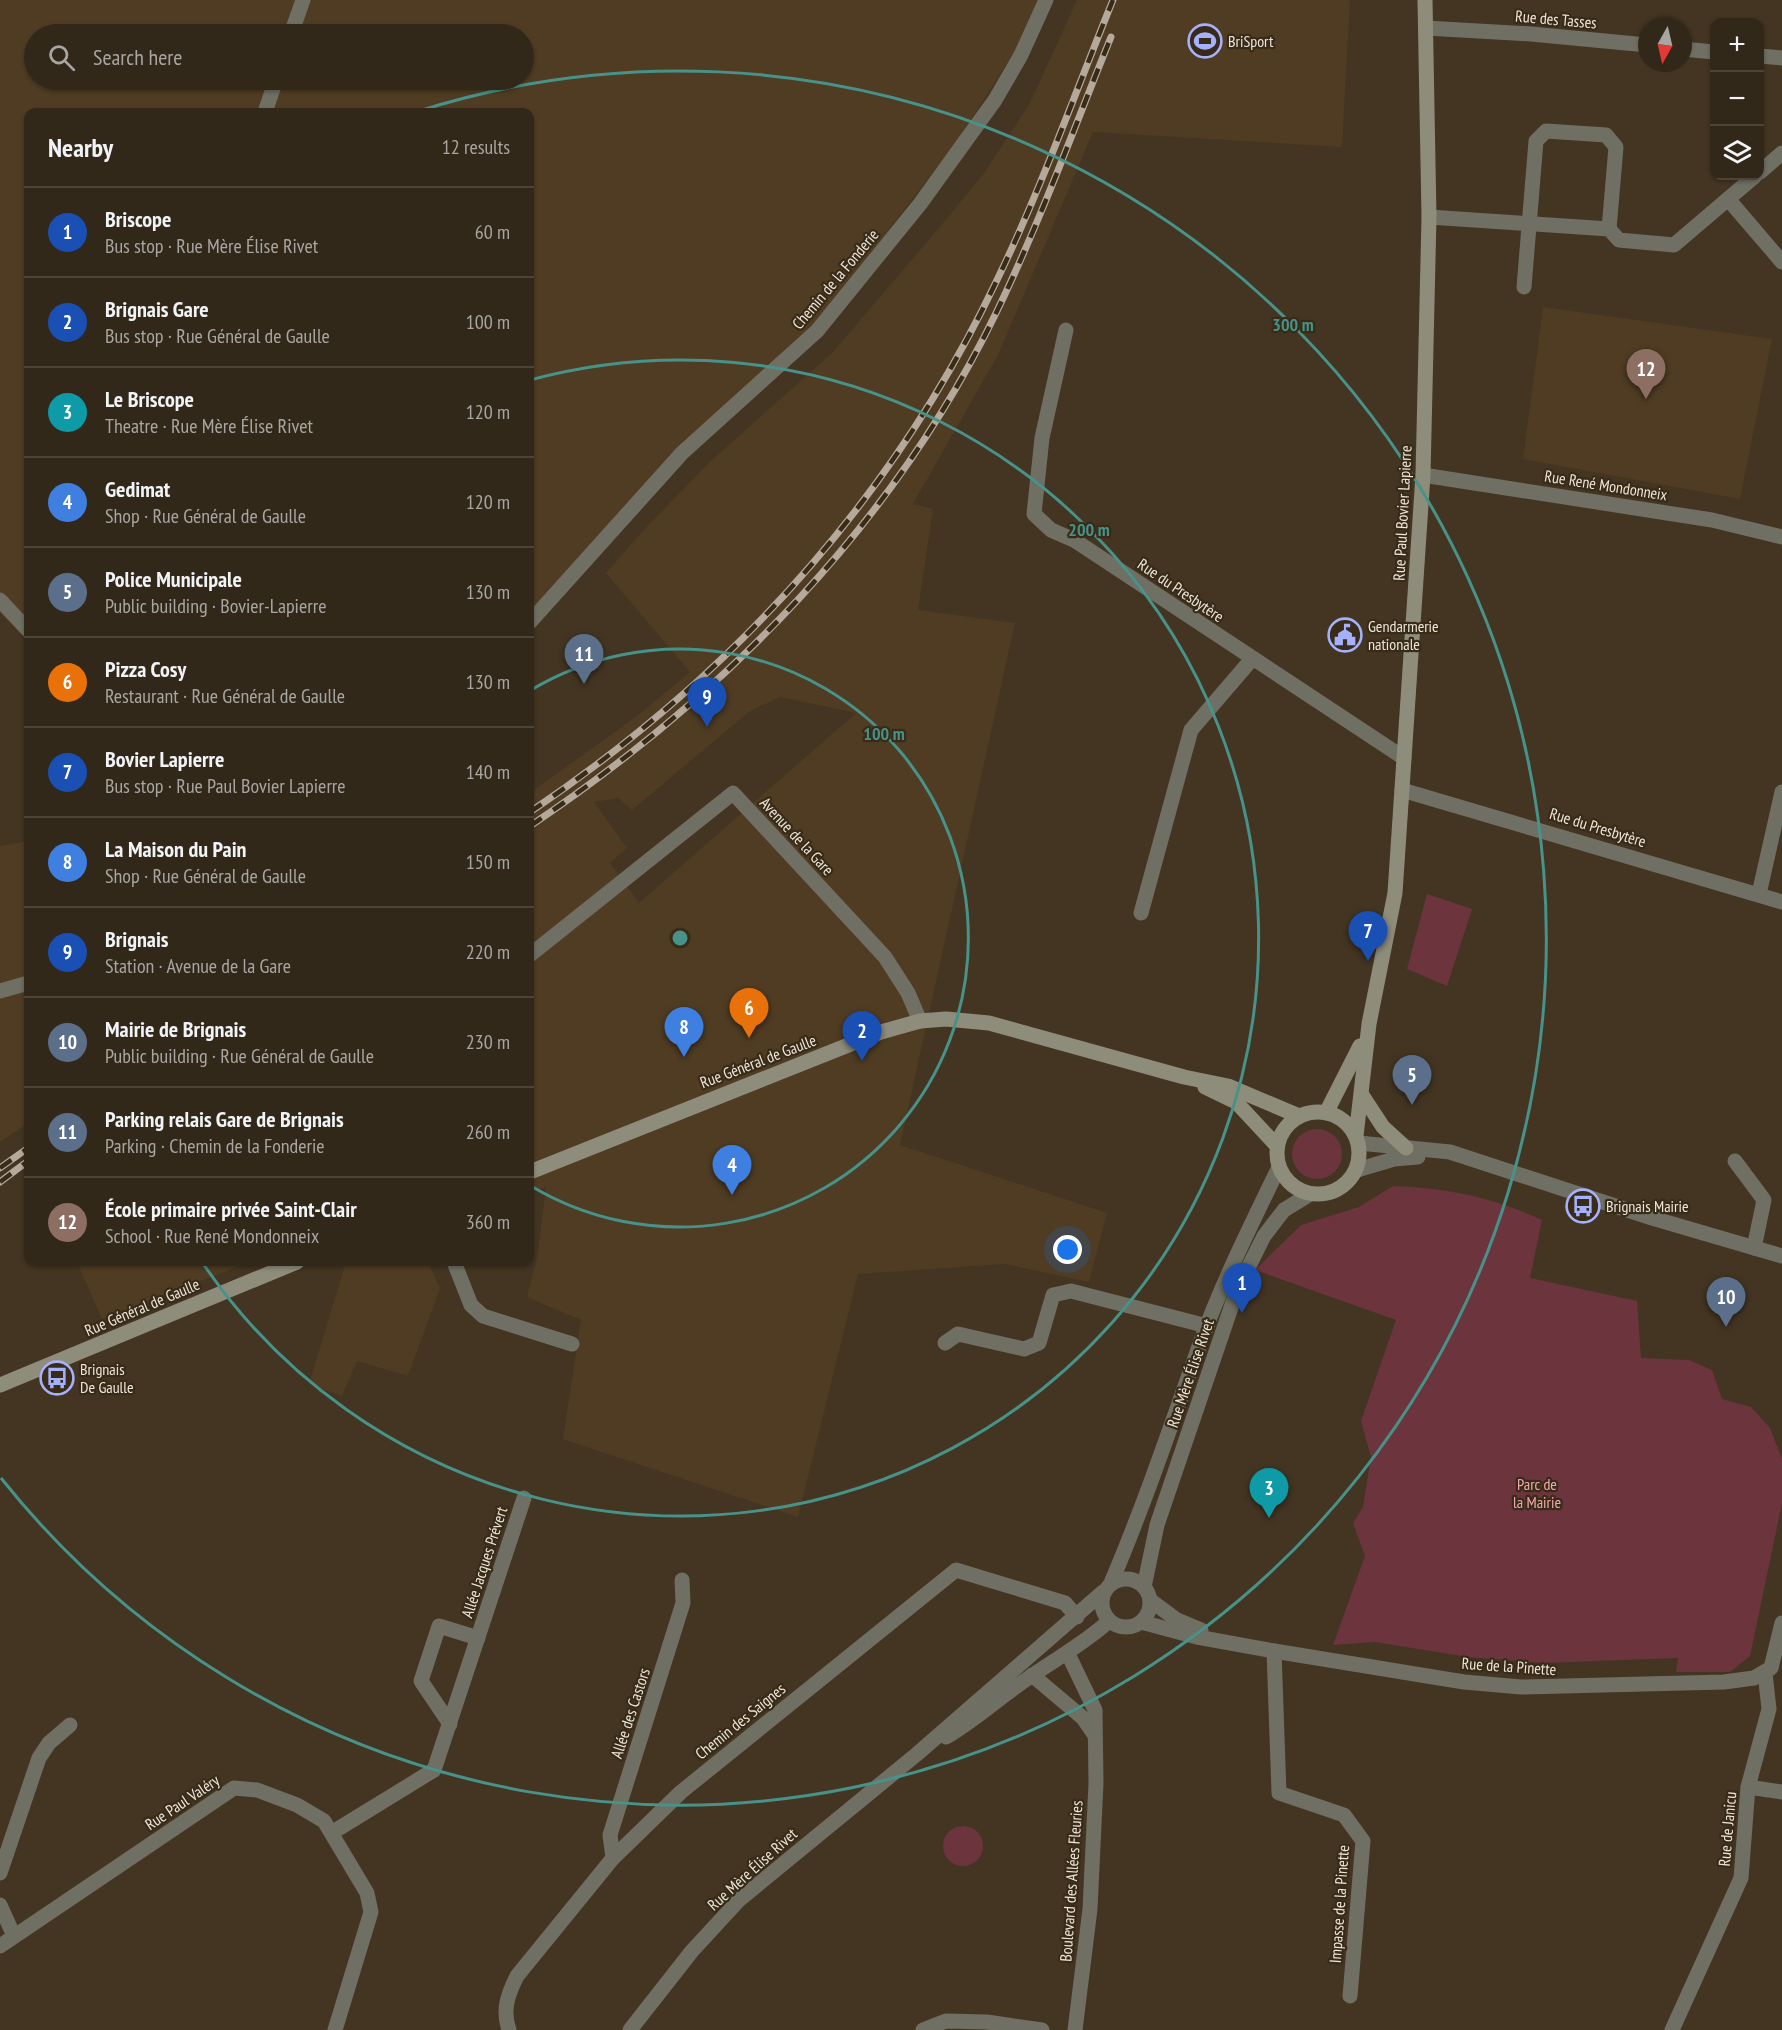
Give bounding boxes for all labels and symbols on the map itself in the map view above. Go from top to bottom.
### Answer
street label: Rue des Tasses [1514,5,1598,33]
north arrow [1638,18,1692,72]
sports icon: BriSport [1187,23,1223,59]
place label: BriSport [1228,31,1274,51]
street label: Chemin de la Fonderie [787,225,883,333]
text: 300 m [1272,313,1314,336]
pin: 12 [1626,350,1666,399]
street label: Rue Paul Bovier Lapierre [1388,445,1416,581]
street label: Rue René Mondonneix [1543,465,1669,505]
text: 200 m [1068,518,1110,541]
street label: Rue du Presbytère [1134,554,1228,626]
place label: Gendarmerie nationale [1368,616,1439,654]
public building icon: Gendarmerie nationale [1327,617,1363,653]
pin: 11 [564,634,604,684]
pin: 9 [688,678,726,727]
text: 100 m [863,722,905,745]
street label: Avenue de la Gare [756,793,838,879]
street label: Rue du Presbytère [1547,803,1649,851]
pin: 7 [1348,912,1388,961]
centre of rings [670,928,690,948]
pin: 6 [730,988,768,1038]
pin: 8 [664,1008,704,1057]
pin: 2 [842,1012,882,1061]
street label: Rue Général de Gaulle [697,1030,819,1092]
pin: 5 [1392,1056,1432,1105]
pin: 4 [712,1146,752,1195]
bus stop icon: Brignais Mairie [1565,1188,1601,1224]
place label: Brignais Mairie [1606,1196,1689,1216]
your location [1053,1235,1082,1264]
pin: 1 [1222,1264,1262,1313]
street label: Rue Général de Gaulle [82,1274,202,1340]
pin: 10 [1706,1278,1746,1327]
street label: Rue Mère Élise Rivet [1162,1315,1218,1430]
place label: Brignais De Gaulle [80,1359,134,1397]
bus stop icon: Brignais De Gaulle [39,1360,75,1396]
pin: 3 [1250,1468,1288,1518]
park label: Parc de la Mairie [1513,1474,1561,1512]
street label: Allée Jacques Prévert [457,1503,512,1620]
street label: Rue de la Pinette [1461,1653,1557,1679]
street label: Allée des Castors [606,1665,654,1761]
street label: Chemin des Saignes [691,1679,789,1763]
street label: Rue Paul Valéry [141,1770,223,1834]
street label: Rue de Janicu [1714,1791,1740,1867]
street label: Boulevard des Allées Fleuries [1055,1800,1087,1962]
street label: Rue Mère Élise Rivet [703,1823,801,1914]
street label: Impasse de la Pinette [1325,1844,1353,1964]

